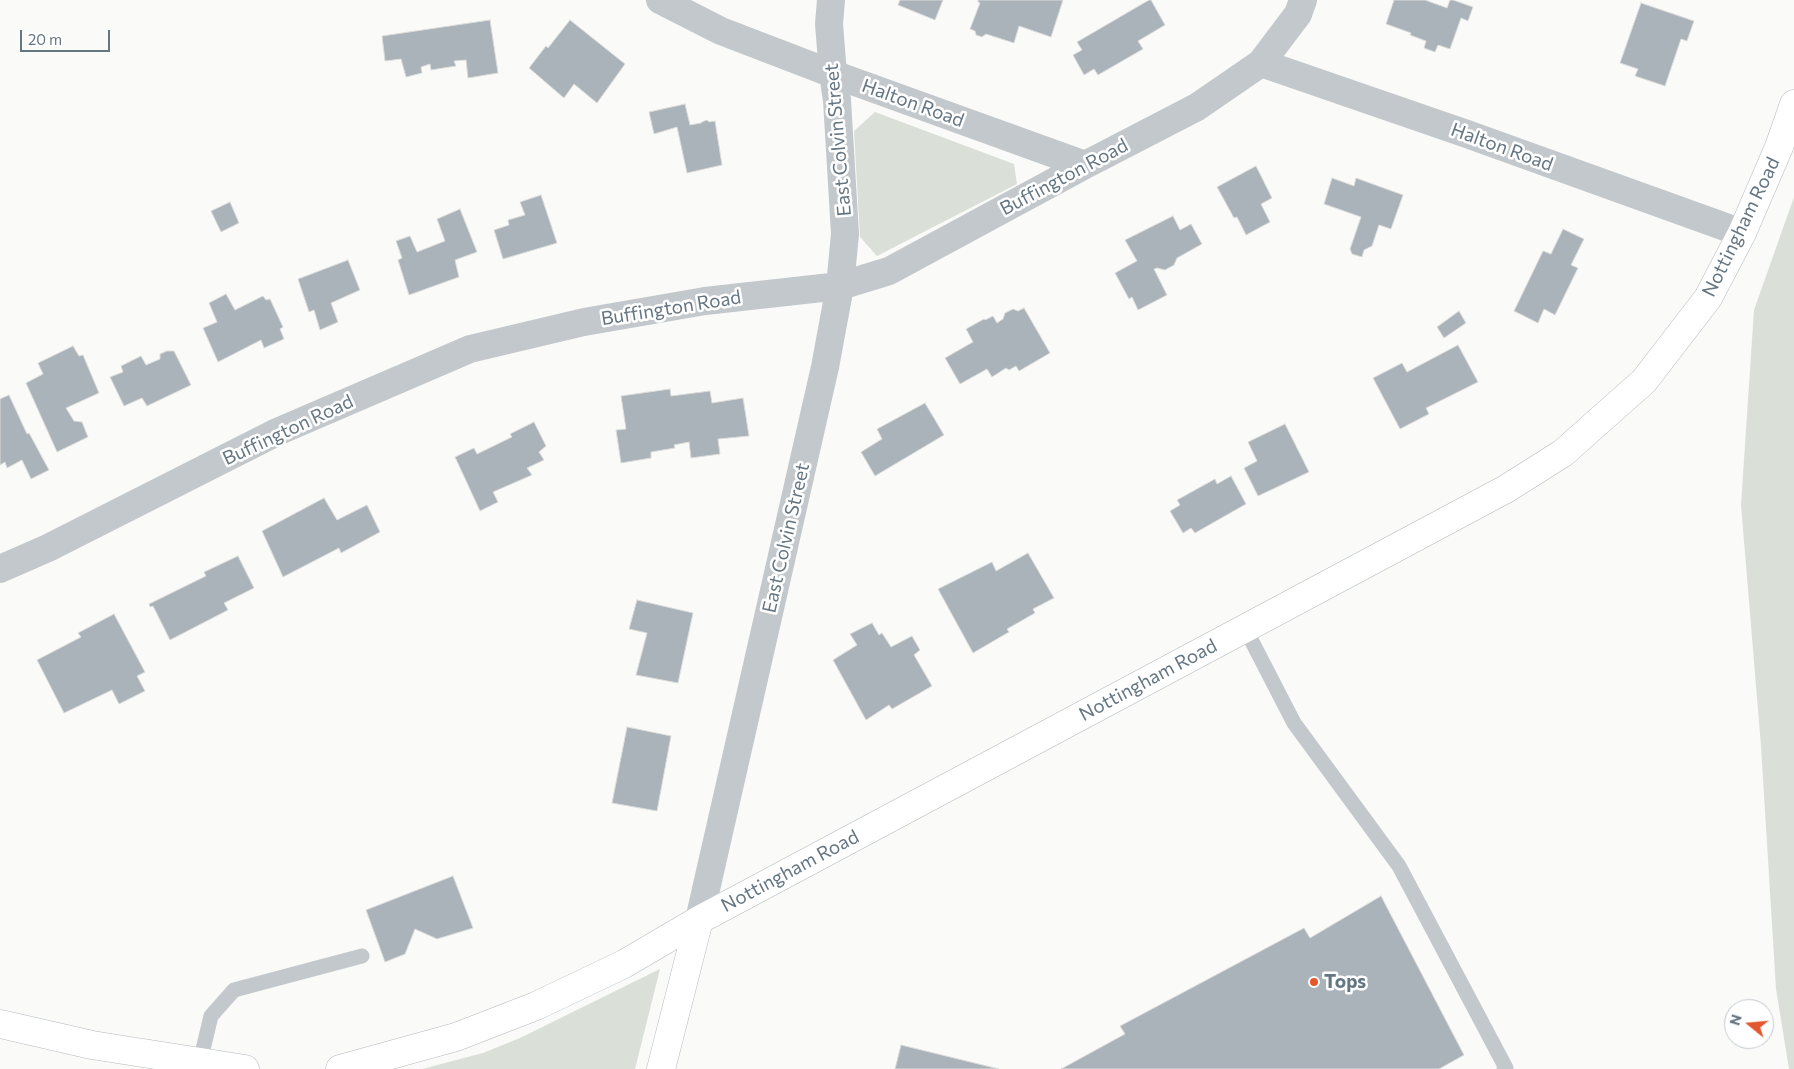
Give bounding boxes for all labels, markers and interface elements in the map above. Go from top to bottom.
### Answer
scale bar [22,20,112,52]
text: 20 m [28,30,62,48]
street label: East Colvin Street [820,63,856,217]
street label: Halton Road [859,74,967,132]
street label: Halton Road [1448,118,1556,176]
street label: Buffington Road [996,134,1132,220]
street label: Nottingham Road [1697,153,1785,301]
street label: Buffington Road [599,286,743,330]
street label: Buffington Road [219,390,357,470]
street label: East Colvin Street [758,461,814,615]
street label: Nottingham Road [1075,634,1221,726]
street label: Nottingham Road [717,825,863,917]
place label: Tops [1324,971,1366,993]
marker: Tops [1308,976,1320,988]
north arrow [1724,999,1774,1049]
text: N [1725,1012,1745,1027]

